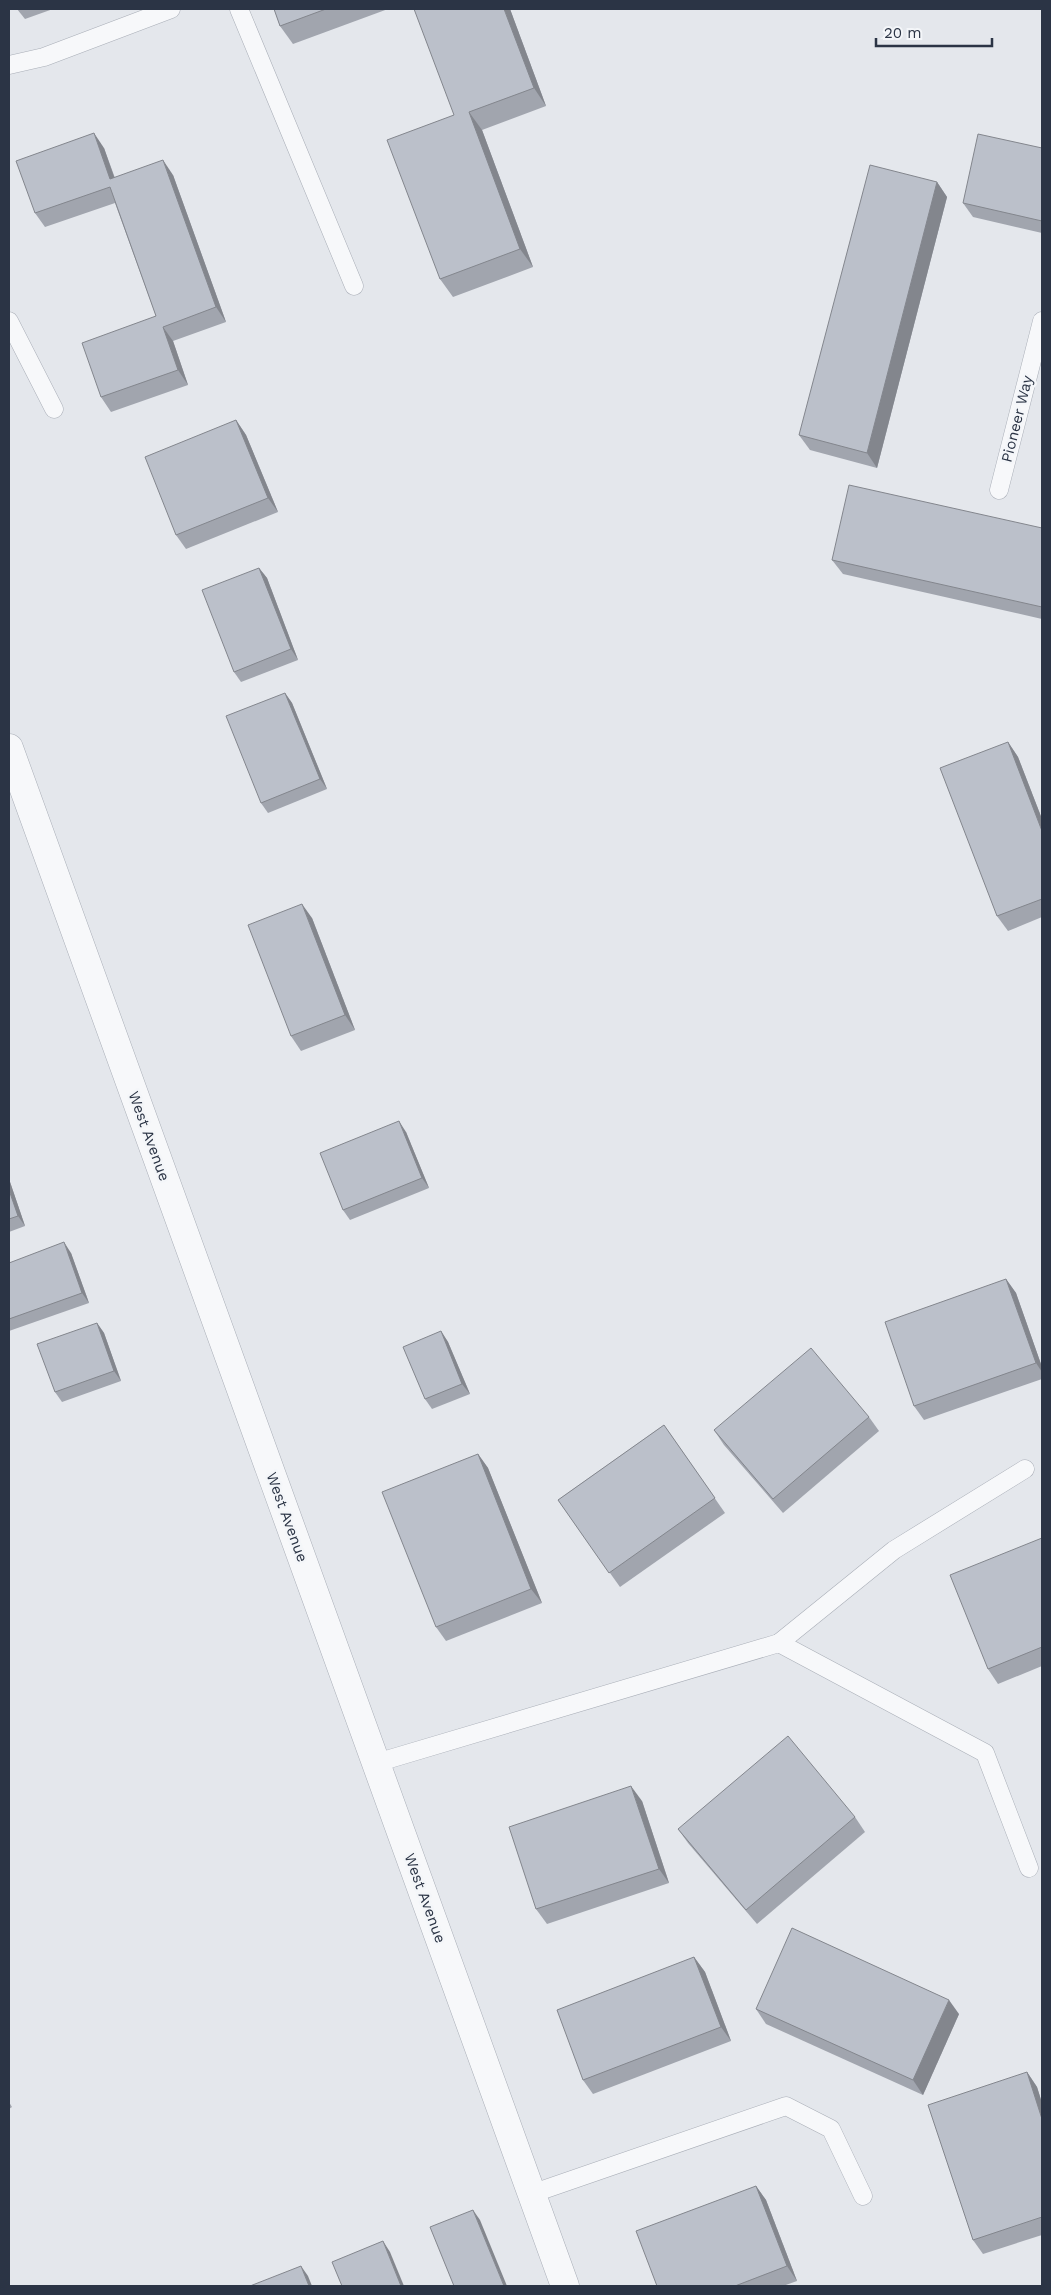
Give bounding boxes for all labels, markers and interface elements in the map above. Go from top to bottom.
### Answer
scale bar [876,15,992,47]
text: 20 m [884,24,922,42]
street label: Pioneer Way [998,373,1037,464]
street label: West Avenue [124,1089,174,1183]
street label: West Avenue [262,1470,312,1564]
street label: West Avenue [400,1851,450,1945]

